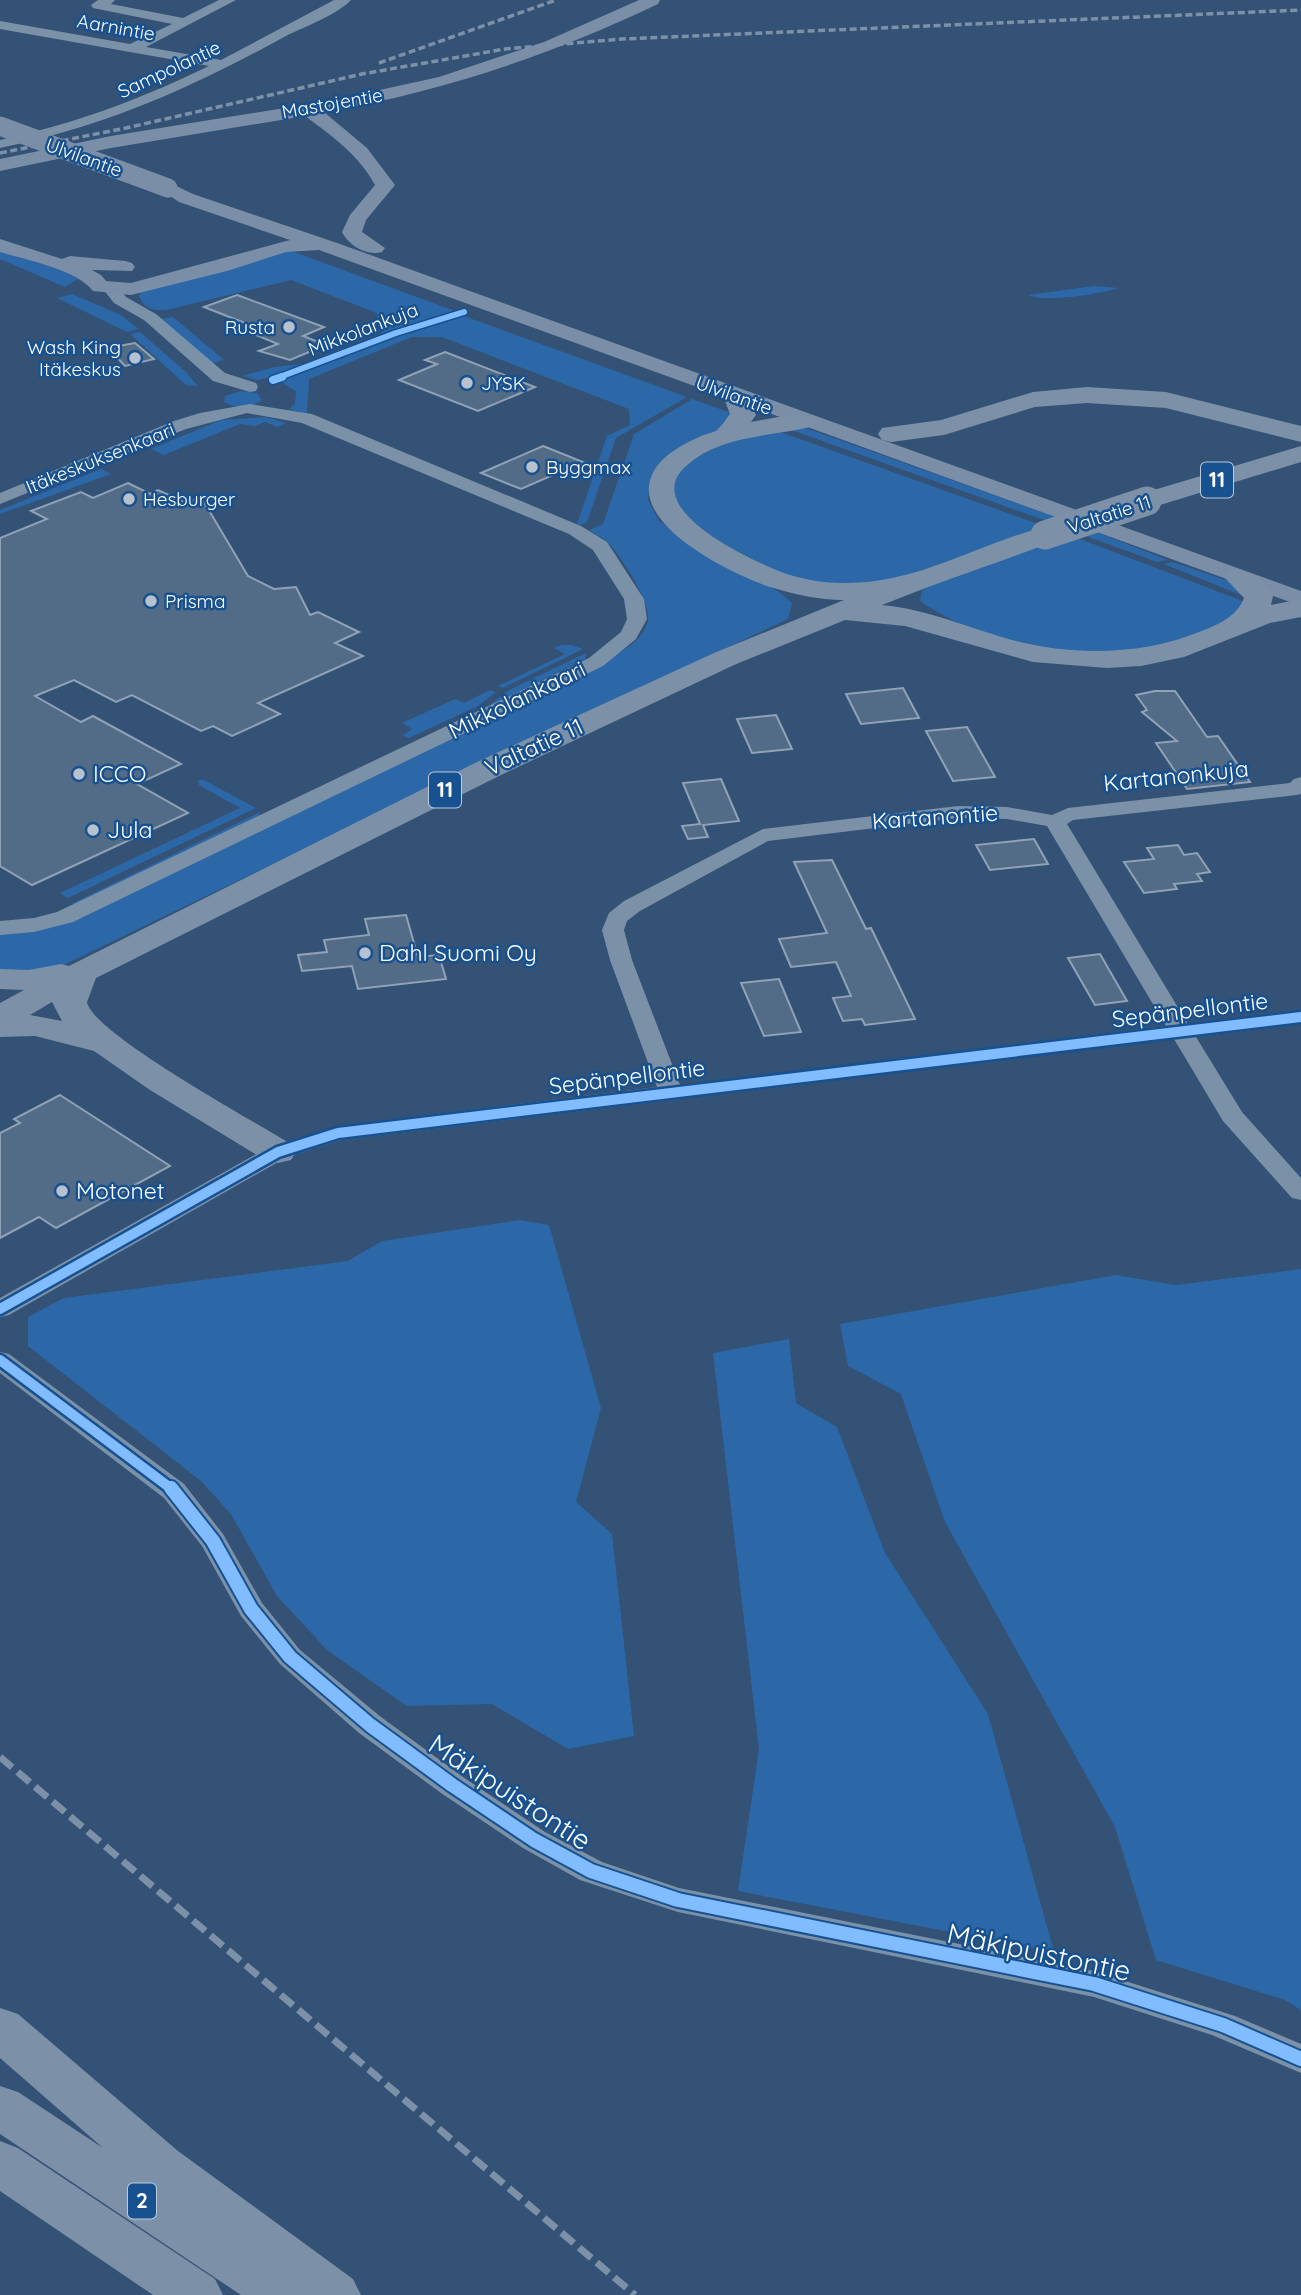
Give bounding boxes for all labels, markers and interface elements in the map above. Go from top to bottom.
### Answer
street label: Aarnintie [75,8,157,46]
street label: Sampolantie [114,35,224,103]
street label: Mastojentie [280,82,384,124]
street label: Ulvilantie [42,132,126,182]
street label: Mikkolankuja [305,297,421,361]
place label: Rusta [225,315,275,339]
marker: Rusta [281,319,297,335]
place label: Wash King Itäkeskus [27,335,121,381]
marker: Wash King Itäkeskus [127,350,143,366]
street label: Ulvilantie [692,370,776,420]
place label: JYSK [481,371,526,395]
marker: JYSK [459,375,475,391]
street label: Itäkeskuksenkaari [22,417,178,499]
place label: Byggmax [546,455,631,479]
marker: Byggmax [524,459,540,475]
road number: 11 [1201,462,1233,498]
place label: Hesburger [143,487,236,511]
street label: Valtatie 11 [1064,489,1154,539]
marker: Hesburger [121,491,137,507]
place label: Prisma [165,589,225,613]
marker: Prisma [143,593,159,609]
street label: Mikkolankaari [444,654,590,745]
street label: Valtatie 11 [480,711,587,782]
street label: Kartanonkuja [1102,753,1250,798]
place label: ICCO [93,759,146,788]
marker: ICCO [71,766,87,782]
road number: 11 [429,772,461,808]
street label: Kartanontie [871,798,999,835]
place label: Jula [107,815,152,844]
marker: Jula [85,822,101,838]
place label: Dahl Suomi Oy [379,938,537,967]
marker: Dahl Suomi Oy [357,945,373,961]
street label: Sepänpellontie [1110,986,1270,1033]
street label: Sepänpellontie [547,1053,707,1100]
place label: Motonet [76,1176,165,1205]
marker: Motonet [54,1183,70,1199]
street label: Mäkipuistontie [422,1726,598,1857]
street label: Mäkipuistontie [944,1915,1134,1988]
road number: 2 [128,2184,156,2218]

